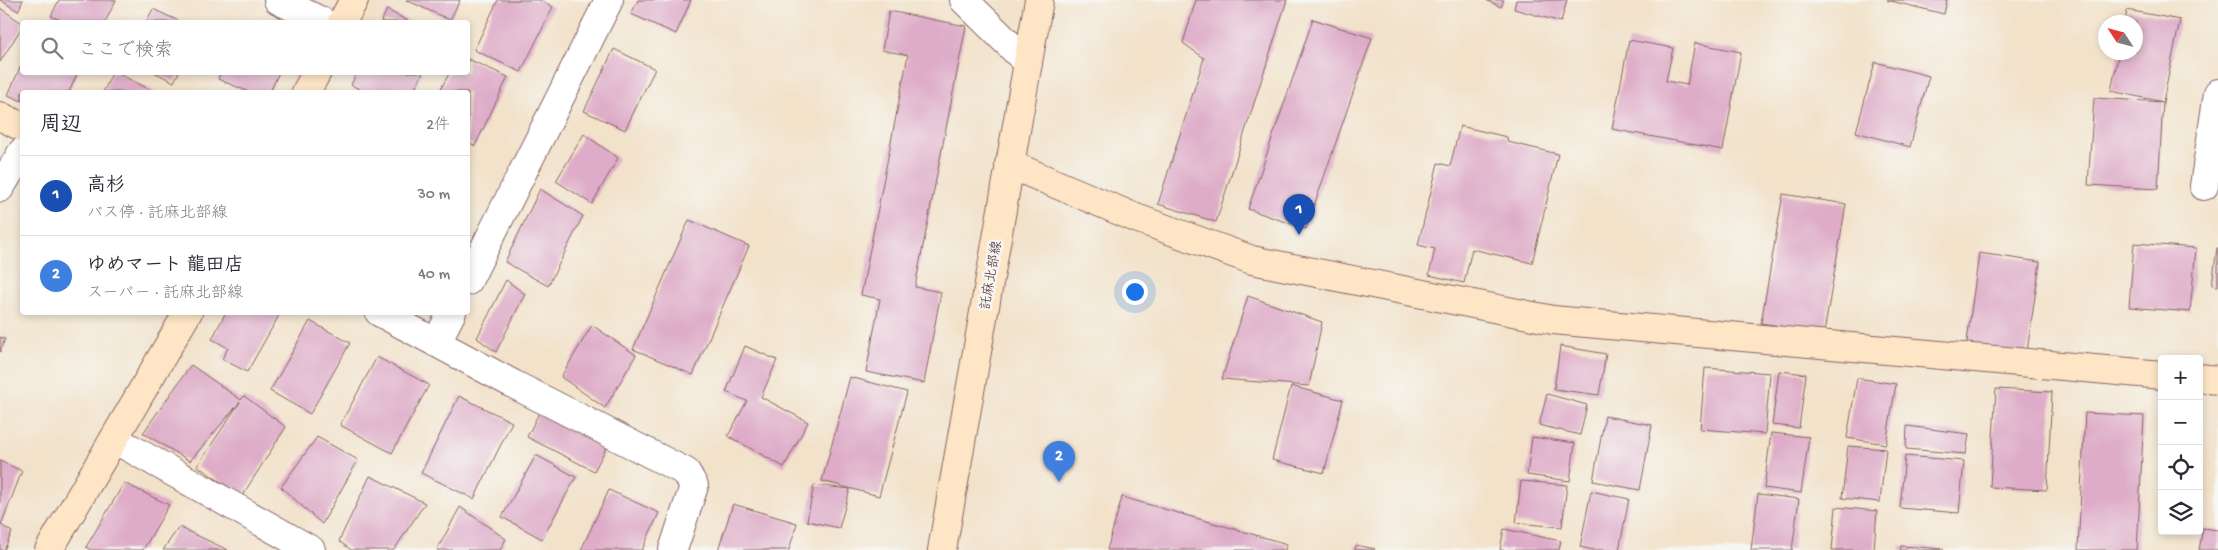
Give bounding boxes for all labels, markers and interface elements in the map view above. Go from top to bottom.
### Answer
north arrow [2098,15,2143,60]
search box [20,20,470,75]
icon: search [38,34,66,62]
text: ここで検索 [78,40,173,63]
text: 周辺 [40,114,82,139]
text: 2件 [426,117,450,136]
text: 高杉 [87,175,125,198]
text: 1 [53,186,59,205]
text: 30 m [417,186,450,205]
pin: 1 [1283,194,1315,235]
text: バス停 · 託麻北部線 [87,205,228,224]
street label: 託麻北部線 [978,239,1007,311]
text: ゆめマート 龍田店 [87,255,244,278]
text: 2 [52,266,60,285]
text: 40 m [418,266,450,285]
your location [1122,279,1148,305]
text: スーパー · 託麻北部線 [87,285,243,304]
map controls [2158,355,2203,535]
button: + [2158,355,2203,400]
button: − [2158,400,2203,445]
pin: 2 [1043,441,1075,482]
button: locate [2158,445,2203,490]
button: layers [2158,490,2203,535]

